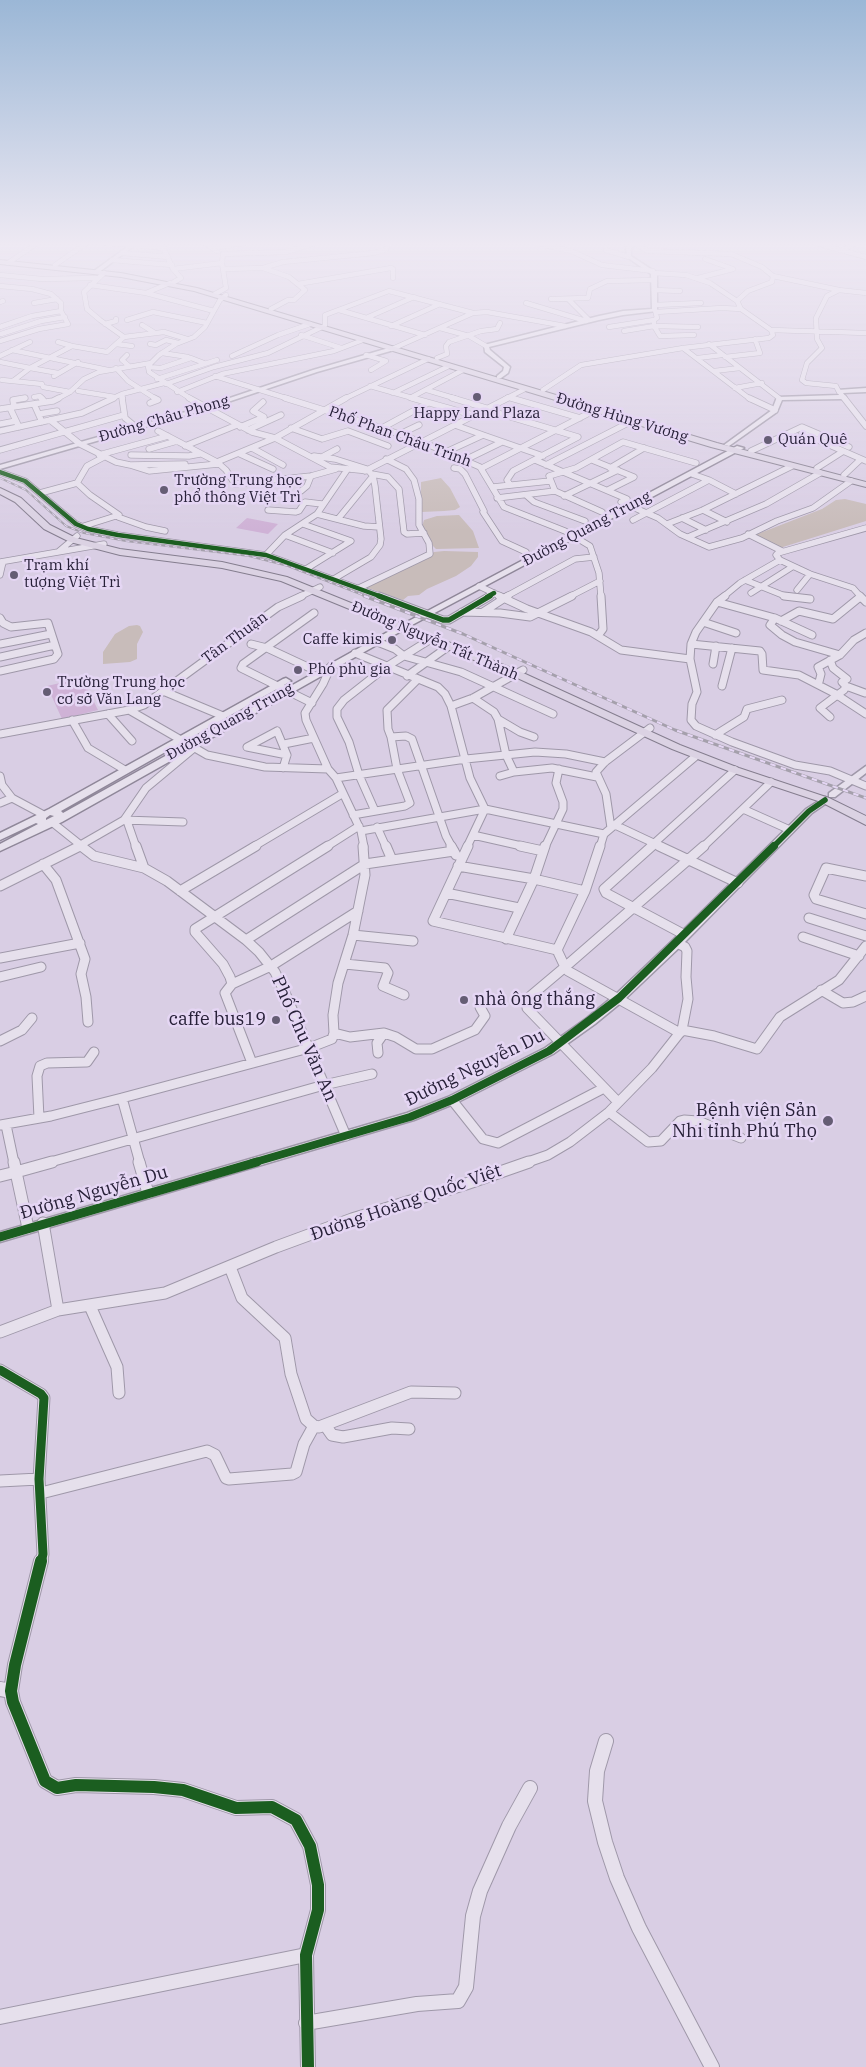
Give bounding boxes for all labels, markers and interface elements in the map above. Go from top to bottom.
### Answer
street label: Đường Hùng Vương [554,389,690,447]
marker: Happy Land Plaza [471,391,483,403]
street label: Đường Châu Phong [97,392,231,446]
street label: Phố Phan Châu Trinh [326,403,474,471]
place label: Happy Land Plaza [414,405,540,423]
place label: Quán Quê [778,431,847,449]
marker: Quán Quê [762,434,774,446]
place label: Trường Trung học phổ thông Việt Trì [174,472,302,507]
marker: Trường Trung học phổ thông Việt Trì [158,484,170,496]
street label: Đường Quang Trung [520,488,654,570]
place label: Trạm khí tượng Việt Trì [24,557,120,592]
marker: Trạm khí tượng Việt Trì [8,569,20,581]
street label: Đường Nguyễn Tất Thành [349,598,521,684]
street label: Tân Thuận [199,608,271,668]
place label: Caffe kimis [303,631,382,649]
marker: Caffe kimis [386,634,398,646]
place label: Phó phù gia [308,661,391,679]
marker: Phó phù gia [292,664,304,676]
place label: Trường Trung học cơ sở Văn Lang [57,674,185,709]
street label: Đường Quang Trung [163,680,297,764]
marker: Trường Trung học cơ sở Văn Lang [41,686,53,698]
street label: Phố Chu Văn An [267,973,341,1105]
place label: nhà ông thắng [474,989,595,1011]
marker: nhà ông thắng [458,994,470,1006]
place label: caffe bus19 [169,1009,266,1031]
marker: caffe bus19 [270,1014,282,1026]
street label: Đường Nguyễn Du [402,1025,548,1111]
place label: Bệnh viện Sản Nhi tỉnh Phú Thọ [672,1100,817,1142]
marker: Bệnh viện Sản Nhi tỉnh Phú Thọ [821,1114,835,1128]
street label: Đường Hoàng Quốc Việt [308,1160,504,1246]
street label: Đường Nguyễn Du [18,1162,170,1224]

